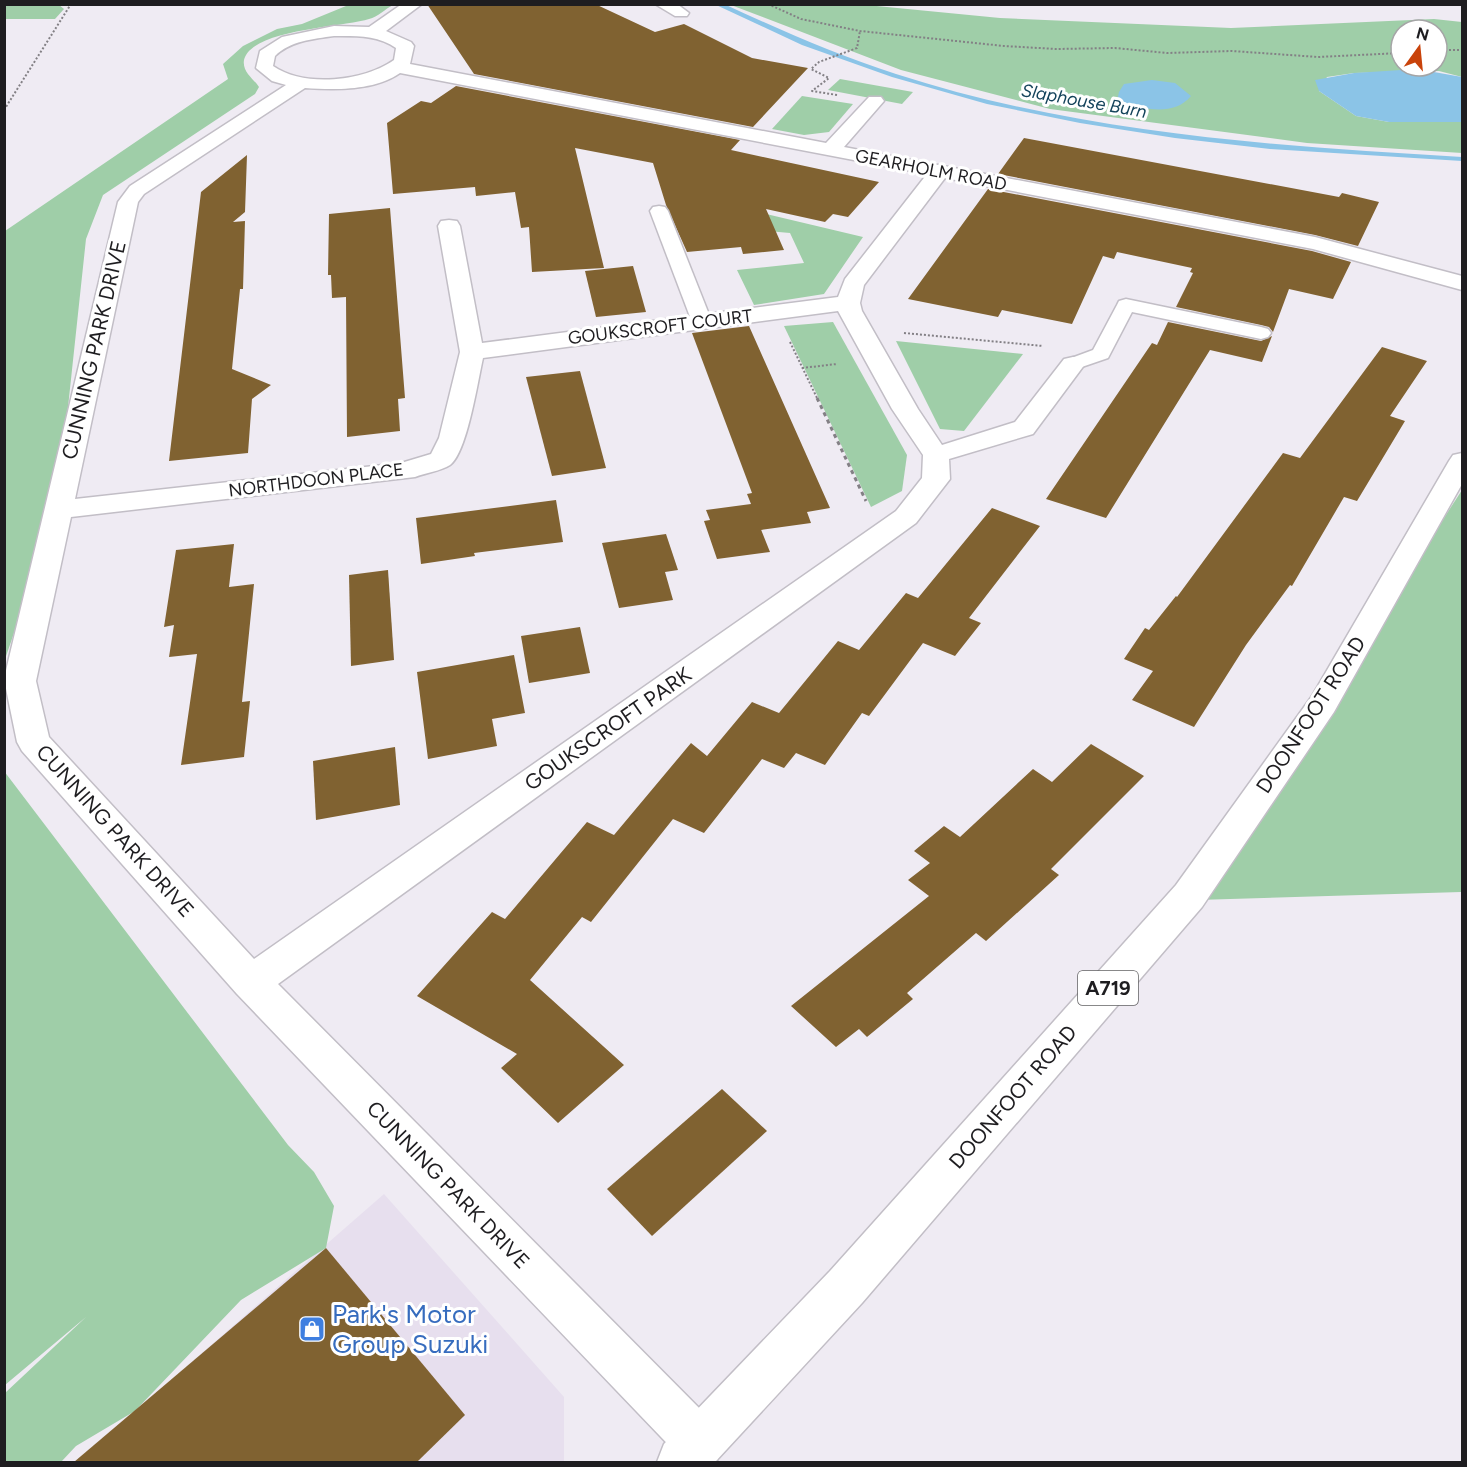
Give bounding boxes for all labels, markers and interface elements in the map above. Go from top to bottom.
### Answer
north arrow [1389,18,1449,78]
text: N [1414,23,1431,45]
water label: Slaphouse Burn [1020,79,1148,123]
street label: GEARHOLM ROAD [853,144,1009,196]
street label: CUNNING PARK DRIVE [56,238,131,462]
street label: GOUKSCROFT COURT [567,305,754,349]
street label: NORTHDOON PLACE [227,458,405,502]
street label: DOONFOOT ROAD [1251,632,1371,798]
street label: GOUKSCROFT PARK [519,661,696,796]
street label: CUNNING PARK DRIVE [31,739,199,922]
road number: A719 [1078,971,1138,1005]
street label: DOONFOOT ROAD [943,1020,1082,1174]
street label: CUNNING PARK DRIVE [362,1096,535,1274]
place label: Park's Motor Group Suzuki [332,1298,488,1360]
shop icon: Park's Motor Group Suzuki [297,1314,327,1344]

